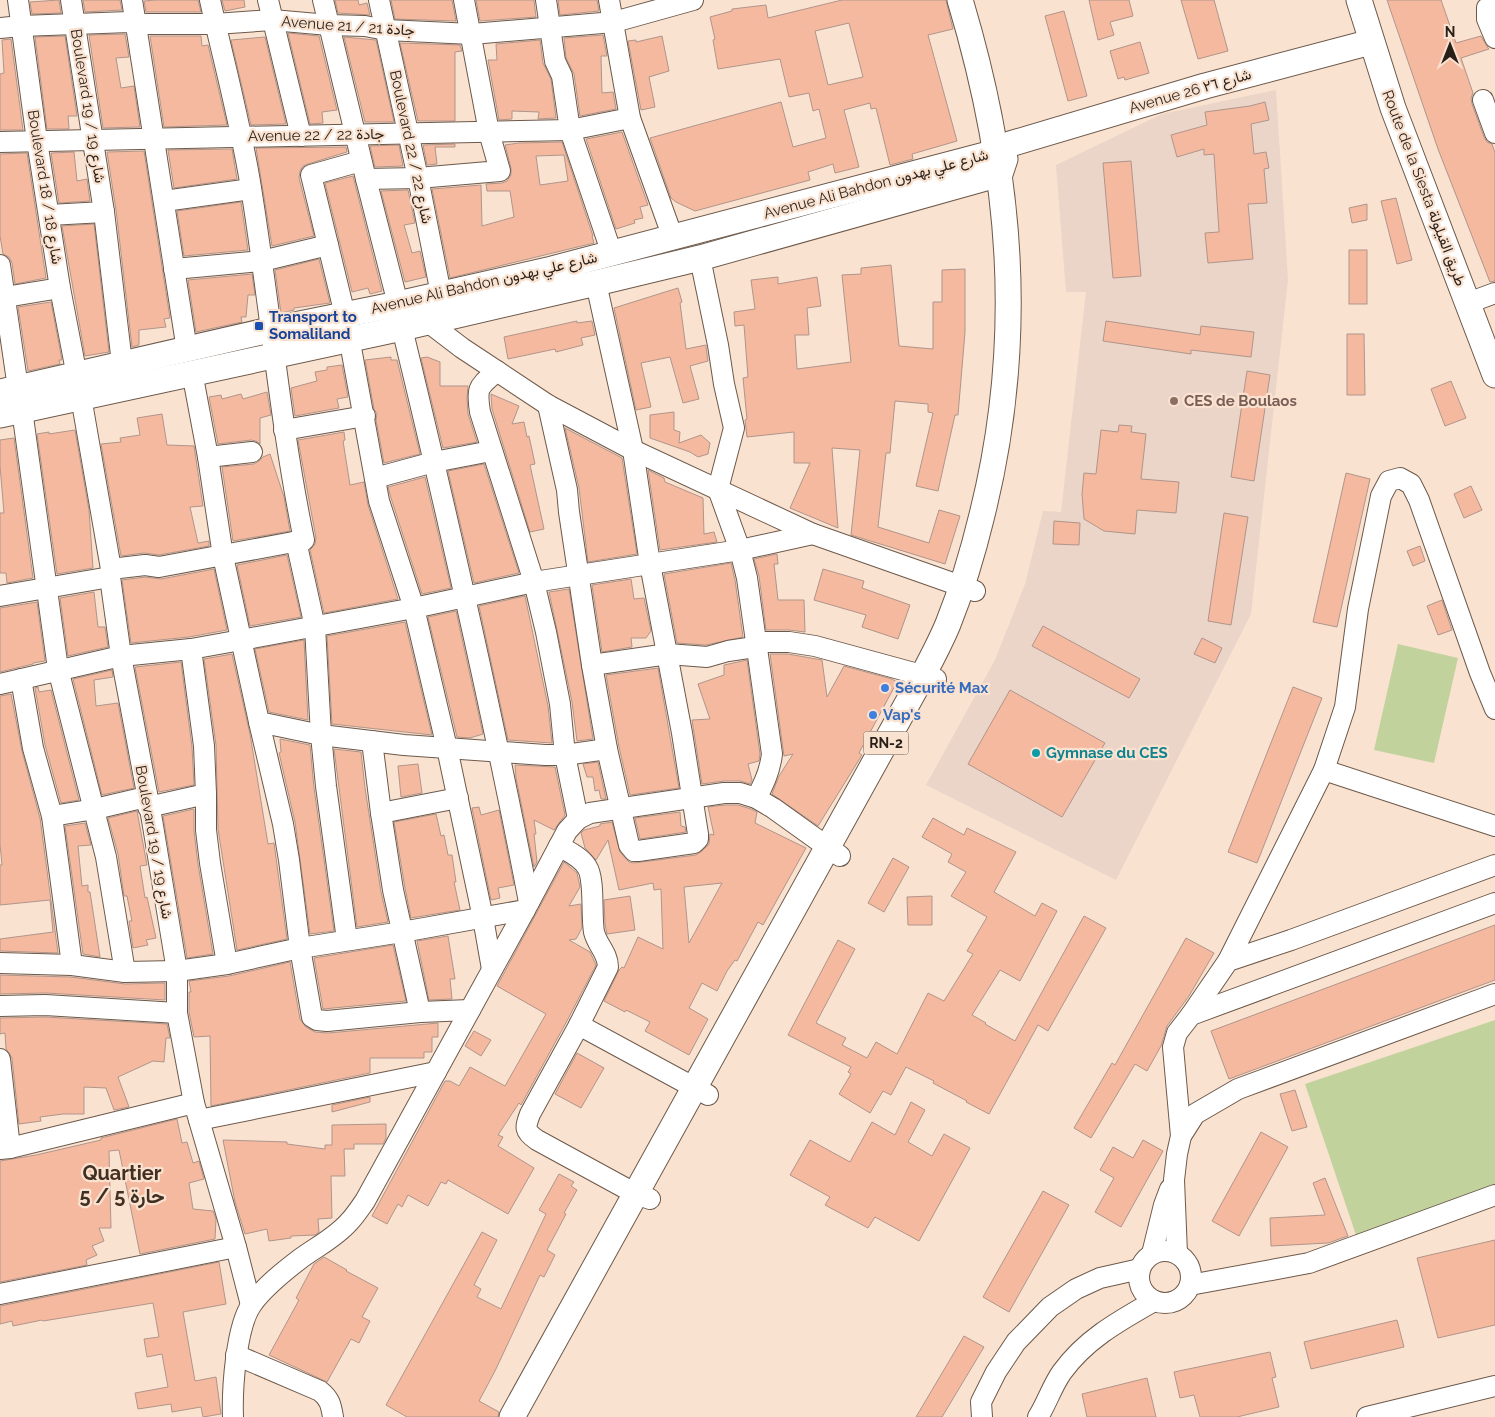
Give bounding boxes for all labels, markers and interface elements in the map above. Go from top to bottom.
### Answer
street label: Avenue 21 / جادة 21 [281,12,415,40]
north arrow [1425,20,1475,70]
text: N [1445,24,1455,40]
street label: Boulevard 19 / شارع 19 [65,28,109,185]
street label: Avenue 26 شارع ٢٦ [1127,65,1254,119]
street label: Boulevard 22 / شارع 22 [384,69,436,226]
street label: Route de la Siesta طريق القيلولة [1377,88,1470,289]
street label: Boulevard 18 / شارع 18 [22,109,66,266]
street label: Avenue 22 / جادة 22 [248,125,384,145]
street label: Avenue Ali Bahdon شارع علي بهدون [762,145,992,227]
street label: Avenue Ali Bahdon شارع علي بهدون [369,248,600,322]
place label: Transport to Somaliland [269,308,357,343]
marker: Transport to Somaliland [253,320,265,332]
place label: CES de Boulaos [1184,392,1297,410]
marker: CES de Boulaos [1168,395,1180,407]
place label: Sécurité Max [895,679,988,697]
marker: Sécurité Max [879,682,891,694]
place label: Vap's [883,706,921,724]
marker: Vap's [867,709,879,721]
road number: RN-2 [864,731,908,754]
place label: Gymnase du CES [1046,744,1168,762]
marker: Gymnase du CES [1030,747,1042,759]
street label: Boulevard 19 / شارع 19 [130,764,176,921]
district label: Quartier 5 / حارة 5 [79,1161,165,1209]

